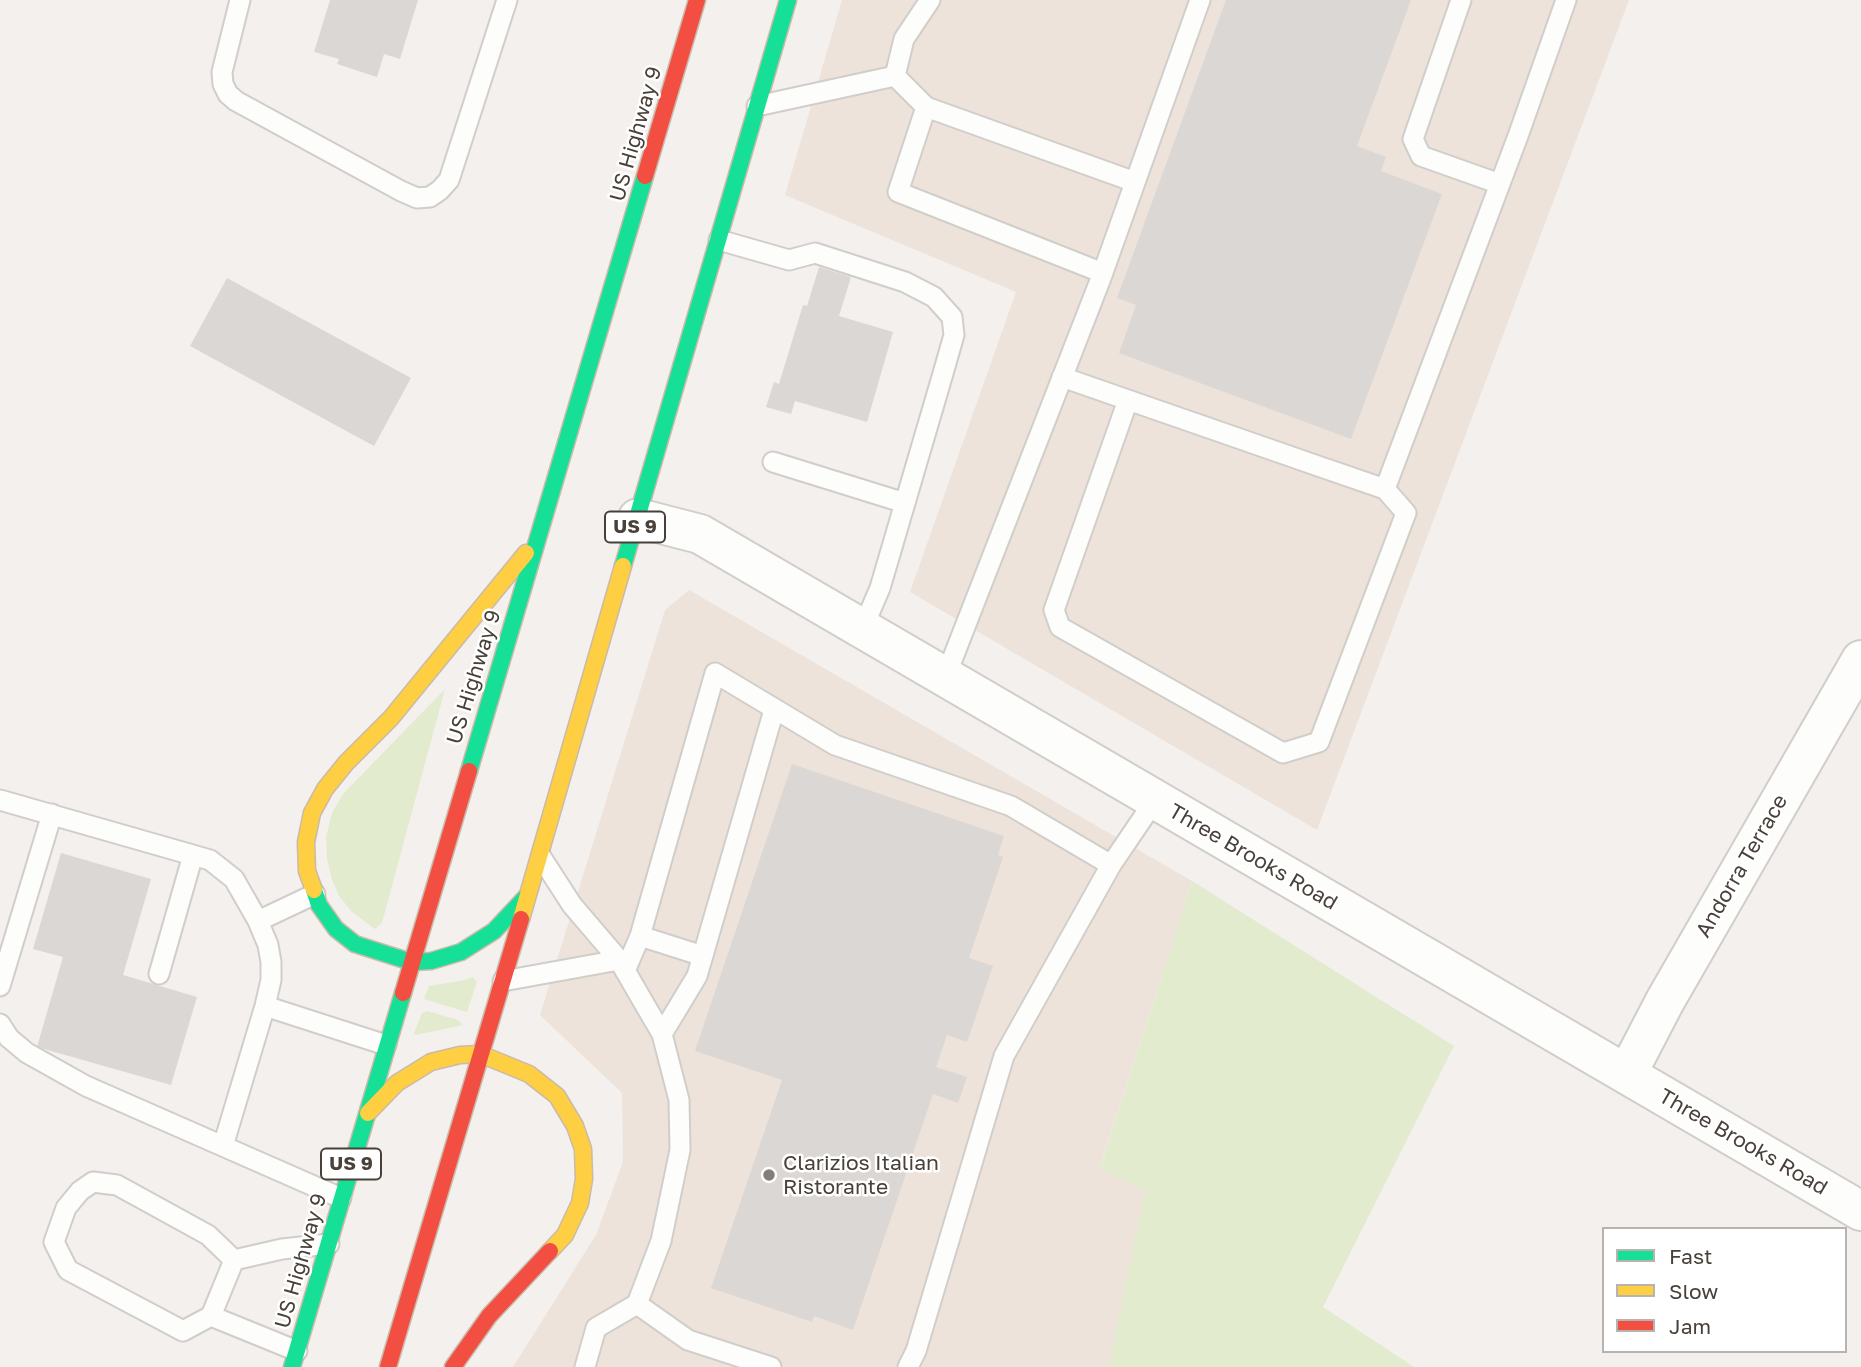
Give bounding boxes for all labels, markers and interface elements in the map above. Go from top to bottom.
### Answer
street label: US Highway 9 [605,64,667,204]
road number: US 9 [605,512,665,542]
street label: US Highway 9 [442,607,506,747]
street label: Andorra Terrace [1691,790,1793,942]
street label: Three Brooks Road [1164,798,1342,916]
street label: Three Brooks Road [1654,1083,1832,1201]
road number: US 9 [321,1148,381,1180]
place label: Clarizios Italian Ristorante [783,1150,939,1200]
marker: Clarizios Italian Ristorante [761,1167,777,1183]
street label: US Highway 9 [270,1191,332,1331]
legend [1602,1227,1847,1353]
text: Fast [1669,1243,1712,1269]
text: Slow [1669,1278,1718,1304]
text: Jam [1669,1313,1711,1339]

